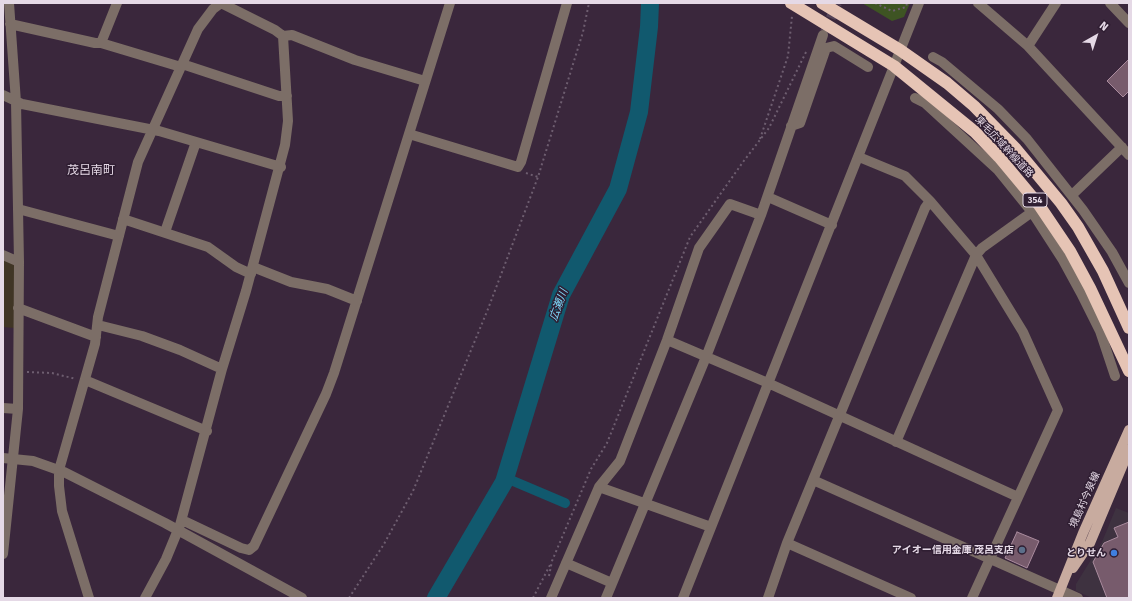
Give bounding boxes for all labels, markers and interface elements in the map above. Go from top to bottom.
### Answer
north arrow [1076,16,1116,56]
text: N [1097,19,1111,34]
street label: 東毛広域幹線道路 [972,114,1036,180]
district label: 茂呂南町 [67,164,115,178]
road number: 354 [1023,193,1047,207]
water label: 広瀬川 [547,287,571,323]
street label: 境島村今泉線 [1067,470,1103,530]
place label: アイオー信用金庫 茂呂支店 [892,544,1014,556]
marker: アイオー信用金庫 茂呂支店 [1017,545,1027,555]
place label: とりせん [1066,547,1106,559]
marker: とりせん [1109,548,1119,558]

